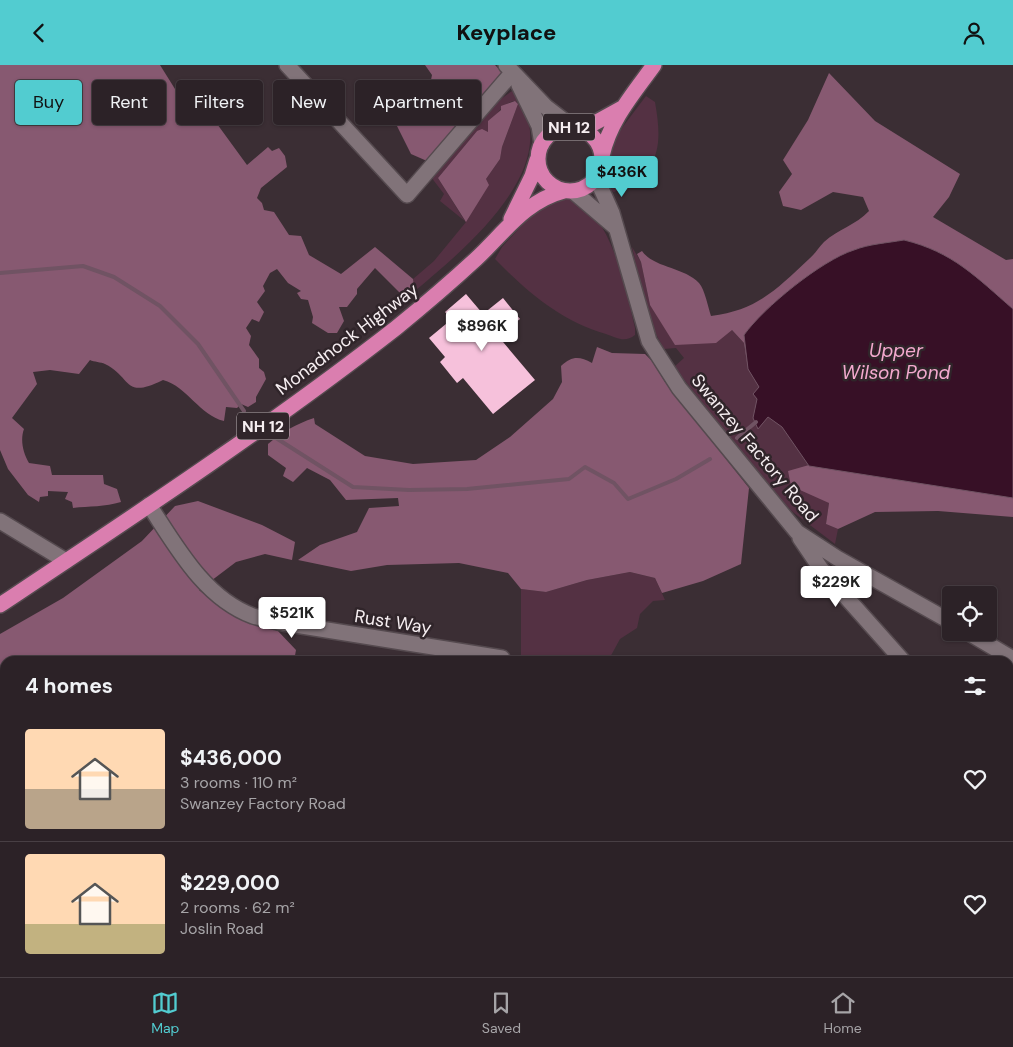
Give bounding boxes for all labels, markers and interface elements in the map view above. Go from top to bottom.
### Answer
text: Keyplace [457,18,556,47]
icon: back [25,19,53,47]
icon: person [960,19,988,47]
chip: Buy [15,80,82,125]
chip: Rent [92,80,166,125]
chip: Filters [176,80,263,125]
chip: New [273,80,345,125]
chip: Apartment [355,80,481,125]
road number: NH 12 [543,113,595,141]
pin: $436K [587,155,657,198]
text: $436K [597,161,647,182]
street label: Monadnock Highway [271,278,423,400]
pin: $896K [447,309,517,352]
text: $896K [457,315,507,336]
water label: Upper Wilson Pond [842,338,952,385]
street label: Swanzey Factory Road [686,369,824,527]
road number: NH 12 [237,413,289,439]
pin: $229K [801,565,871,608]
text: $229K [812,571,860,592]
map controls [942,586,997,641]
button: locate [942,586,997,641]
pin: $521K [257,597,327,639]
text: $521K [269,602,315,623]
street label: Rust Way [353,604,433,640]
text: 4 homes [25,672,113,700]
icon: filters [961,672,989,700]
text: $436,000 [180,744,282,772]
icon: home [65,749,125,809]
icon: heart [961,765,989,793]
text: 3 rooms · 110 m² [180,772,297,793]
text: Swanzey Factory Road [180,793,346,814]
text: $229,000 [180,869,280,897]
icon: home [65,874,125,934]
icon: heart [961,890,989,918]
text: 2 rooms · 62 m² [180,897,295,918]
text: Joslin Road [180,918,264,939]
tab: Map [151,989,179,1037]
tab: Saved [482,989,521,1037]
tab: Home [823,989,862,1037]

